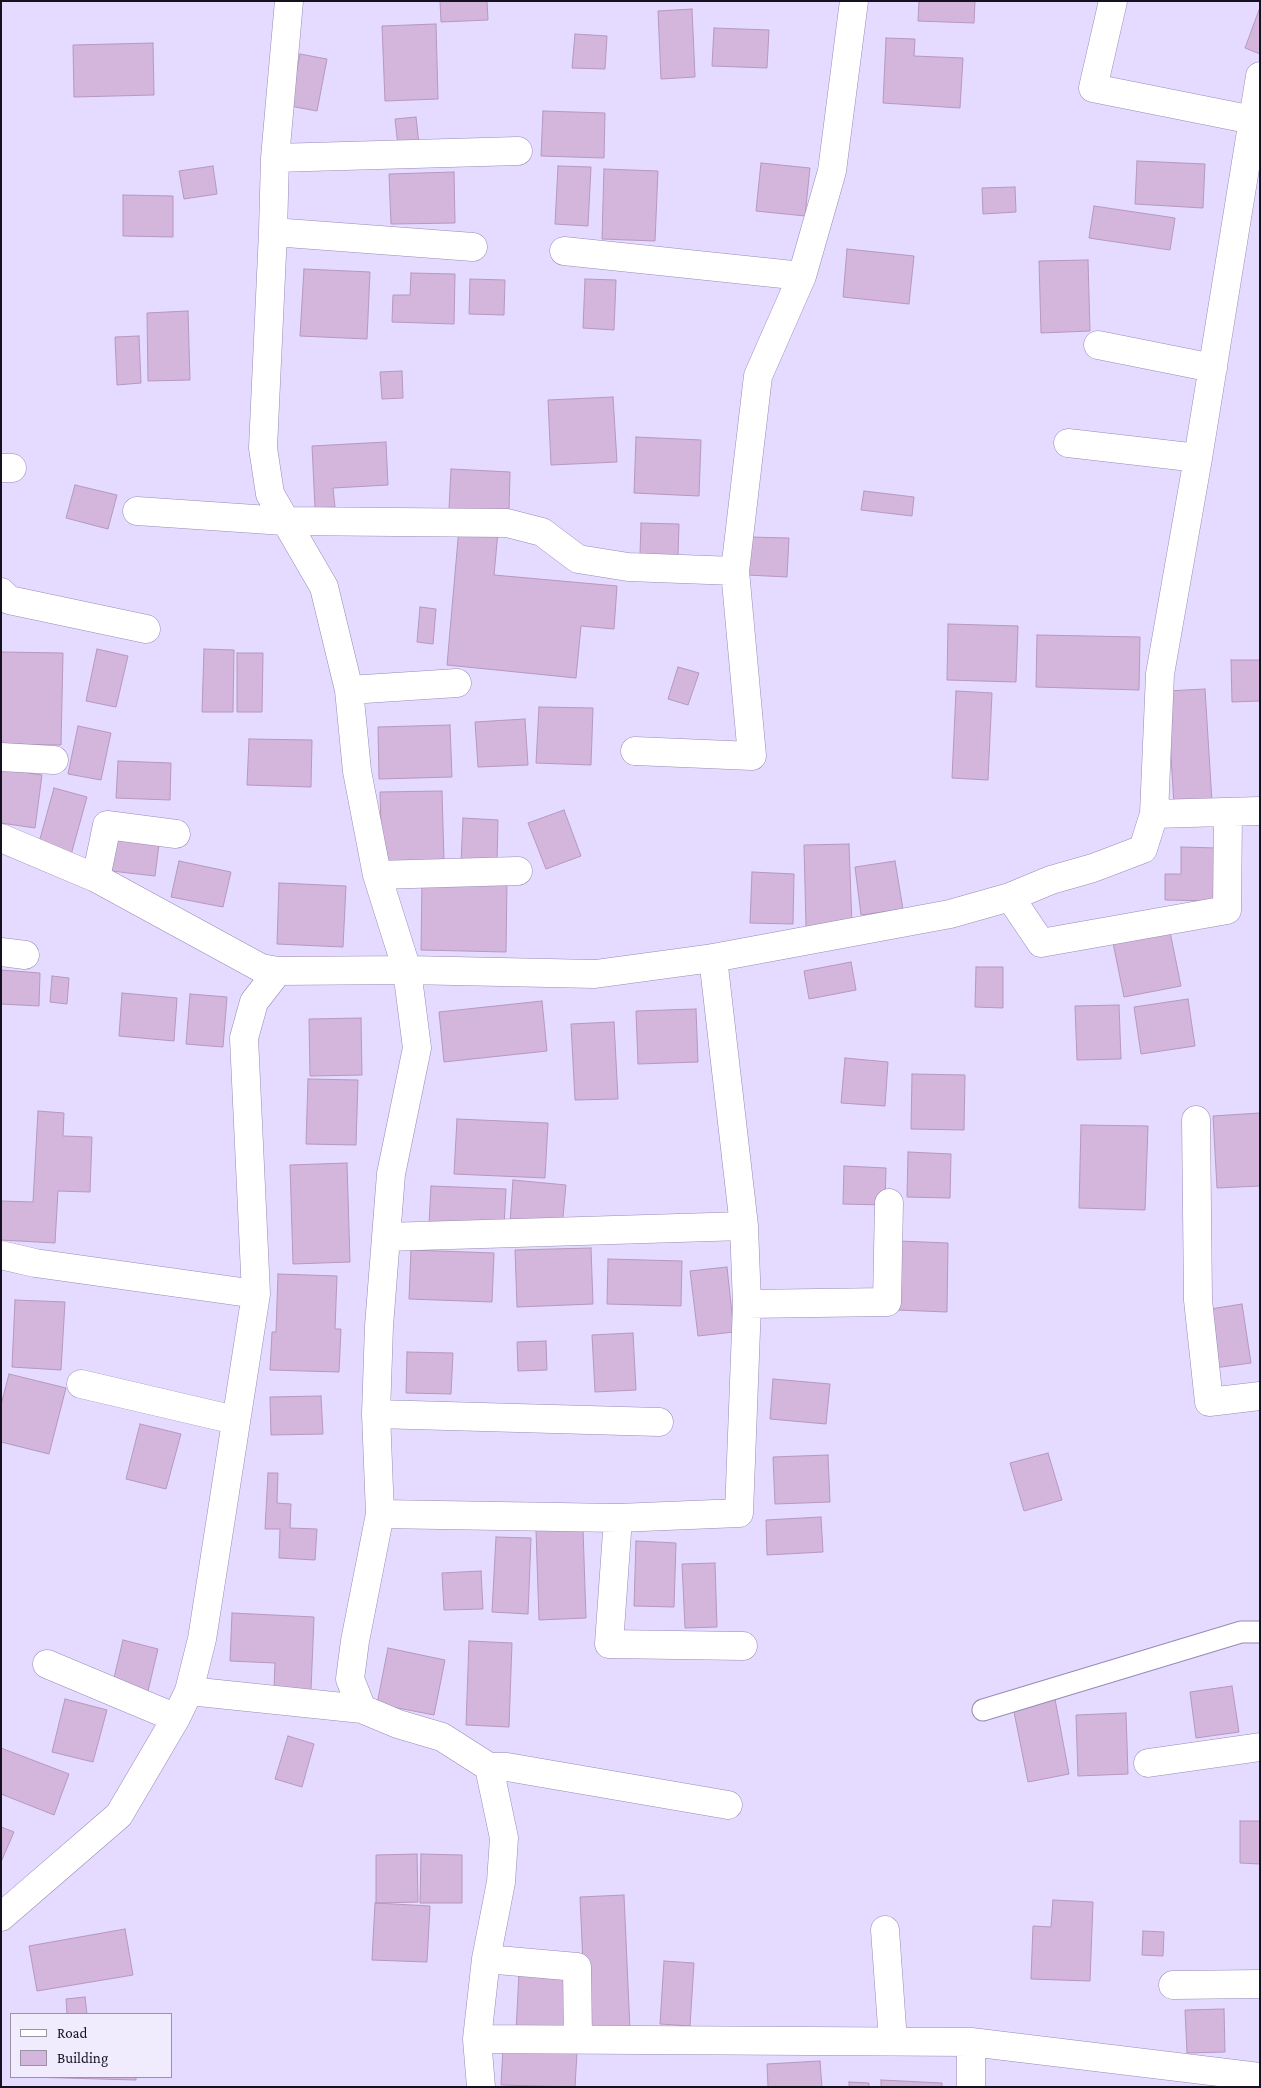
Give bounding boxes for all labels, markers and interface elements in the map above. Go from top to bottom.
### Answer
legend [10,2013,172,2078]
text: Road [57,2025,87,2041]
text: Building [57,2050,108,2066]

